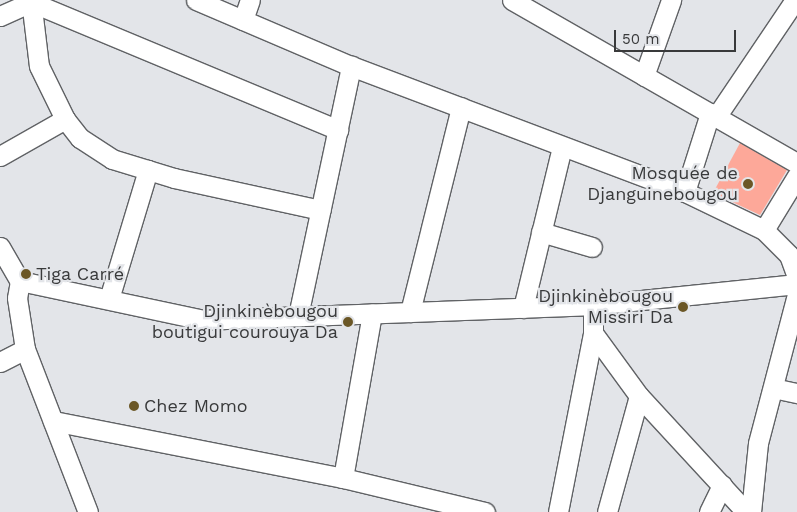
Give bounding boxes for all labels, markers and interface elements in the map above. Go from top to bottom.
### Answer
scale bar [617,20,740,52]
text: 50 m [622,30,659,48]
place label: Mosquée de Djanguinebougou [587,163,738,205]
marker: Mosquée de Djanguinebougou [742,178,754,190]
place label: Tiga Carré [36,263,125,285]
marker: Tiga Carré [20,268,32,280]
place label: Djinkinèbougou Missiri Da [538,286,673,328]
place label: Djinkinèbougou boutigui courouya Da [151,301,338,344]
marker: Djinkinèbougou Missiri Da [677,301,689,313]
marker: Djinkinèbougou boutigui courouya Da [342,316,354,328]
place label: Chez Momo [144,395,248,417]
marker: Chez Momo [128,400,140,412]

